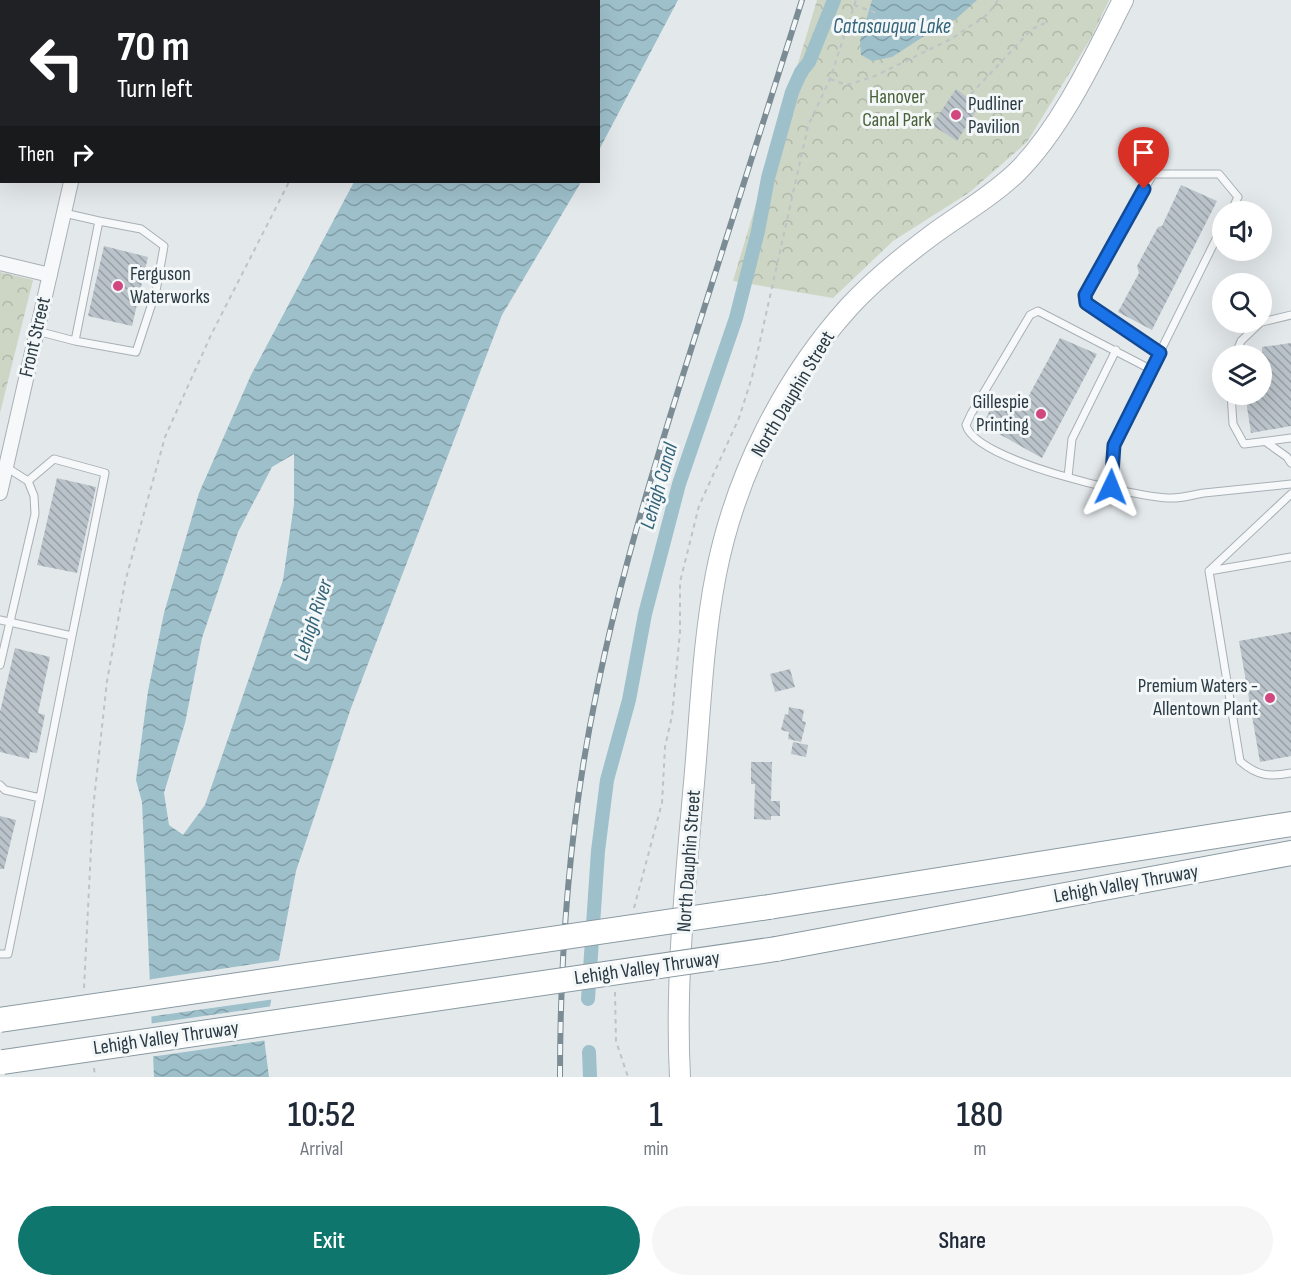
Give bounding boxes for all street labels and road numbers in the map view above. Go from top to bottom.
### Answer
street label: Front Street [14,295,56,379]
street label: North Dauphin Street [746,327,840,461]
street label: North Dauphin Street [672,789,706,933]
street label: Lehigh Valley Thruway [1052,859,1200,909]
street label: Lehigh Valley Thruway [573,946,721,990]
street label: Lehigh Valley Thruway [92,1016,240,1060]

